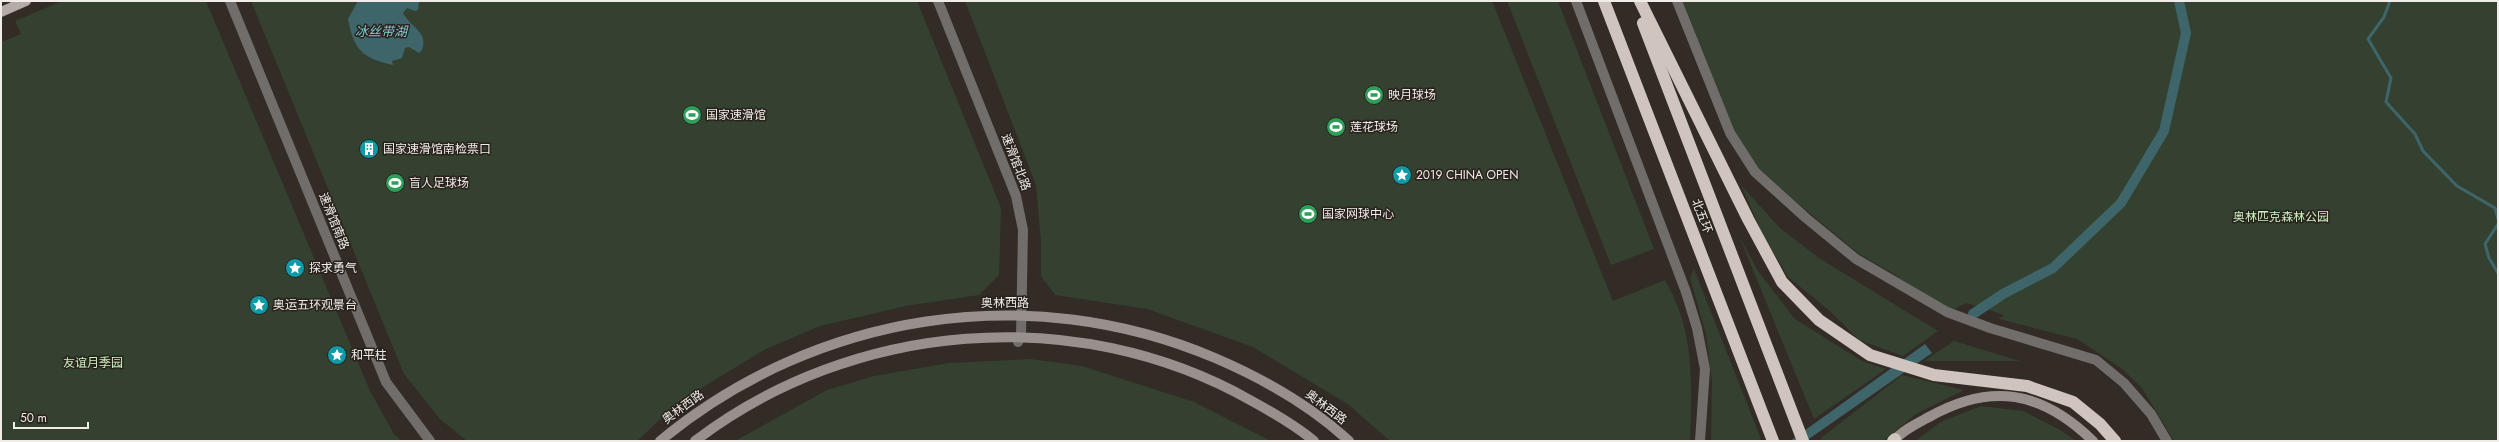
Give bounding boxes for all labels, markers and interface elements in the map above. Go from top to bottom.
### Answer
water label: 冰丝带湖 [355,22,409,41]
sports icon: 映月球场 [1363,84,1385,106]
place label: 映月球场 [1388,86,1436,104]
sports icon: 国家速滑馆 [681,104,703,126]
place label: 国家速滑馆 [706,106,766,124]
sports icon: 莲花球场 [1325,116,1347,138]
place label: 莲花球场 [1350,118,1398,136]
street label: 速滑馆北路 [997,131,1035,193]
building icon: 国家速滑馆南检票口 [358,138,380,160]
place label: 国家速滑馆南检票口 [383,140,491,158]
place icon: 2019 CHINA OPEN [1391,164,1413,186]
place label: 2019 CHINA OPEN [1416,166,1518,184]
sports icon: 盲人足球场 [384,172,406,194]
place label: 盲人足球场 [409,174,469,192]
street label: 速滑馆南路 [314,190,354,252]
street label: 北五环 [1687,196,1717,236]
sports icon: 国家网球中心 [1297,203,1319,225]
place label: 国家网球中心 [1322,205,1394,223]
park label: 奥林匹克森林公园 [2233,208,2329,226]
place icon: 探求勇气 [284,257,306,279]
place label: 探求勇气 [309,259,357,277]
place icon: 奥运五环观景台 [248,294,270,316]
street label: 奥林西路 [981,294,1029,312]
place label: 奥运五环观景台 [273,296,357,314]
place icon: 和平柱 [326,344,348,366]
place label: 和平柱 [351,346,387,364]
park label: 友谊月季园 [63,354,123,372]
street label: 奥林西路 [1301,385,1351,429]
street label: 奥林西路 [658,386,708,428]
scale bar [14,404,88,430]
text: 50 m [20,409,47,427]

